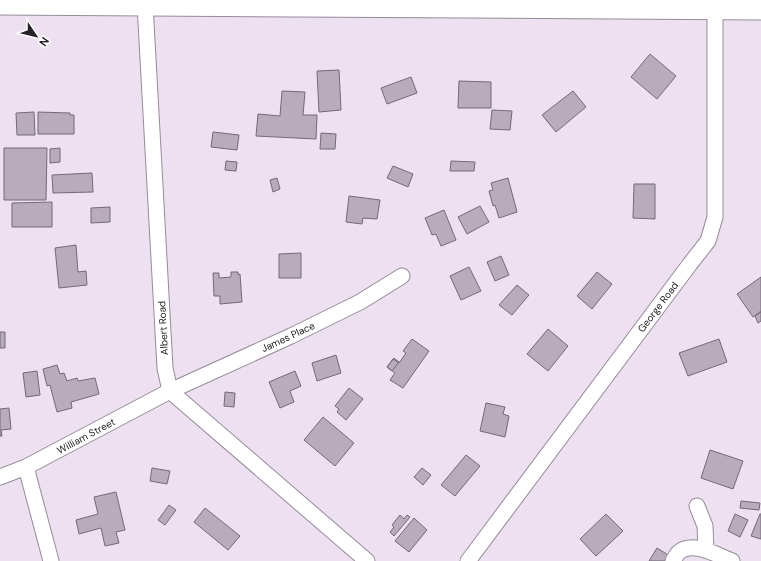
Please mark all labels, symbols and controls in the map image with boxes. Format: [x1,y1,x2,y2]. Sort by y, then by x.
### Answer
north arrow [16,16,56,56]
text: N [36,34,52,49]
street label: George Road [635,279,681,335]
street label: Albert Road [155,301,171,355]
street label: James Place [259,319,317,355]
street label: William Street [55,415,118,457]

